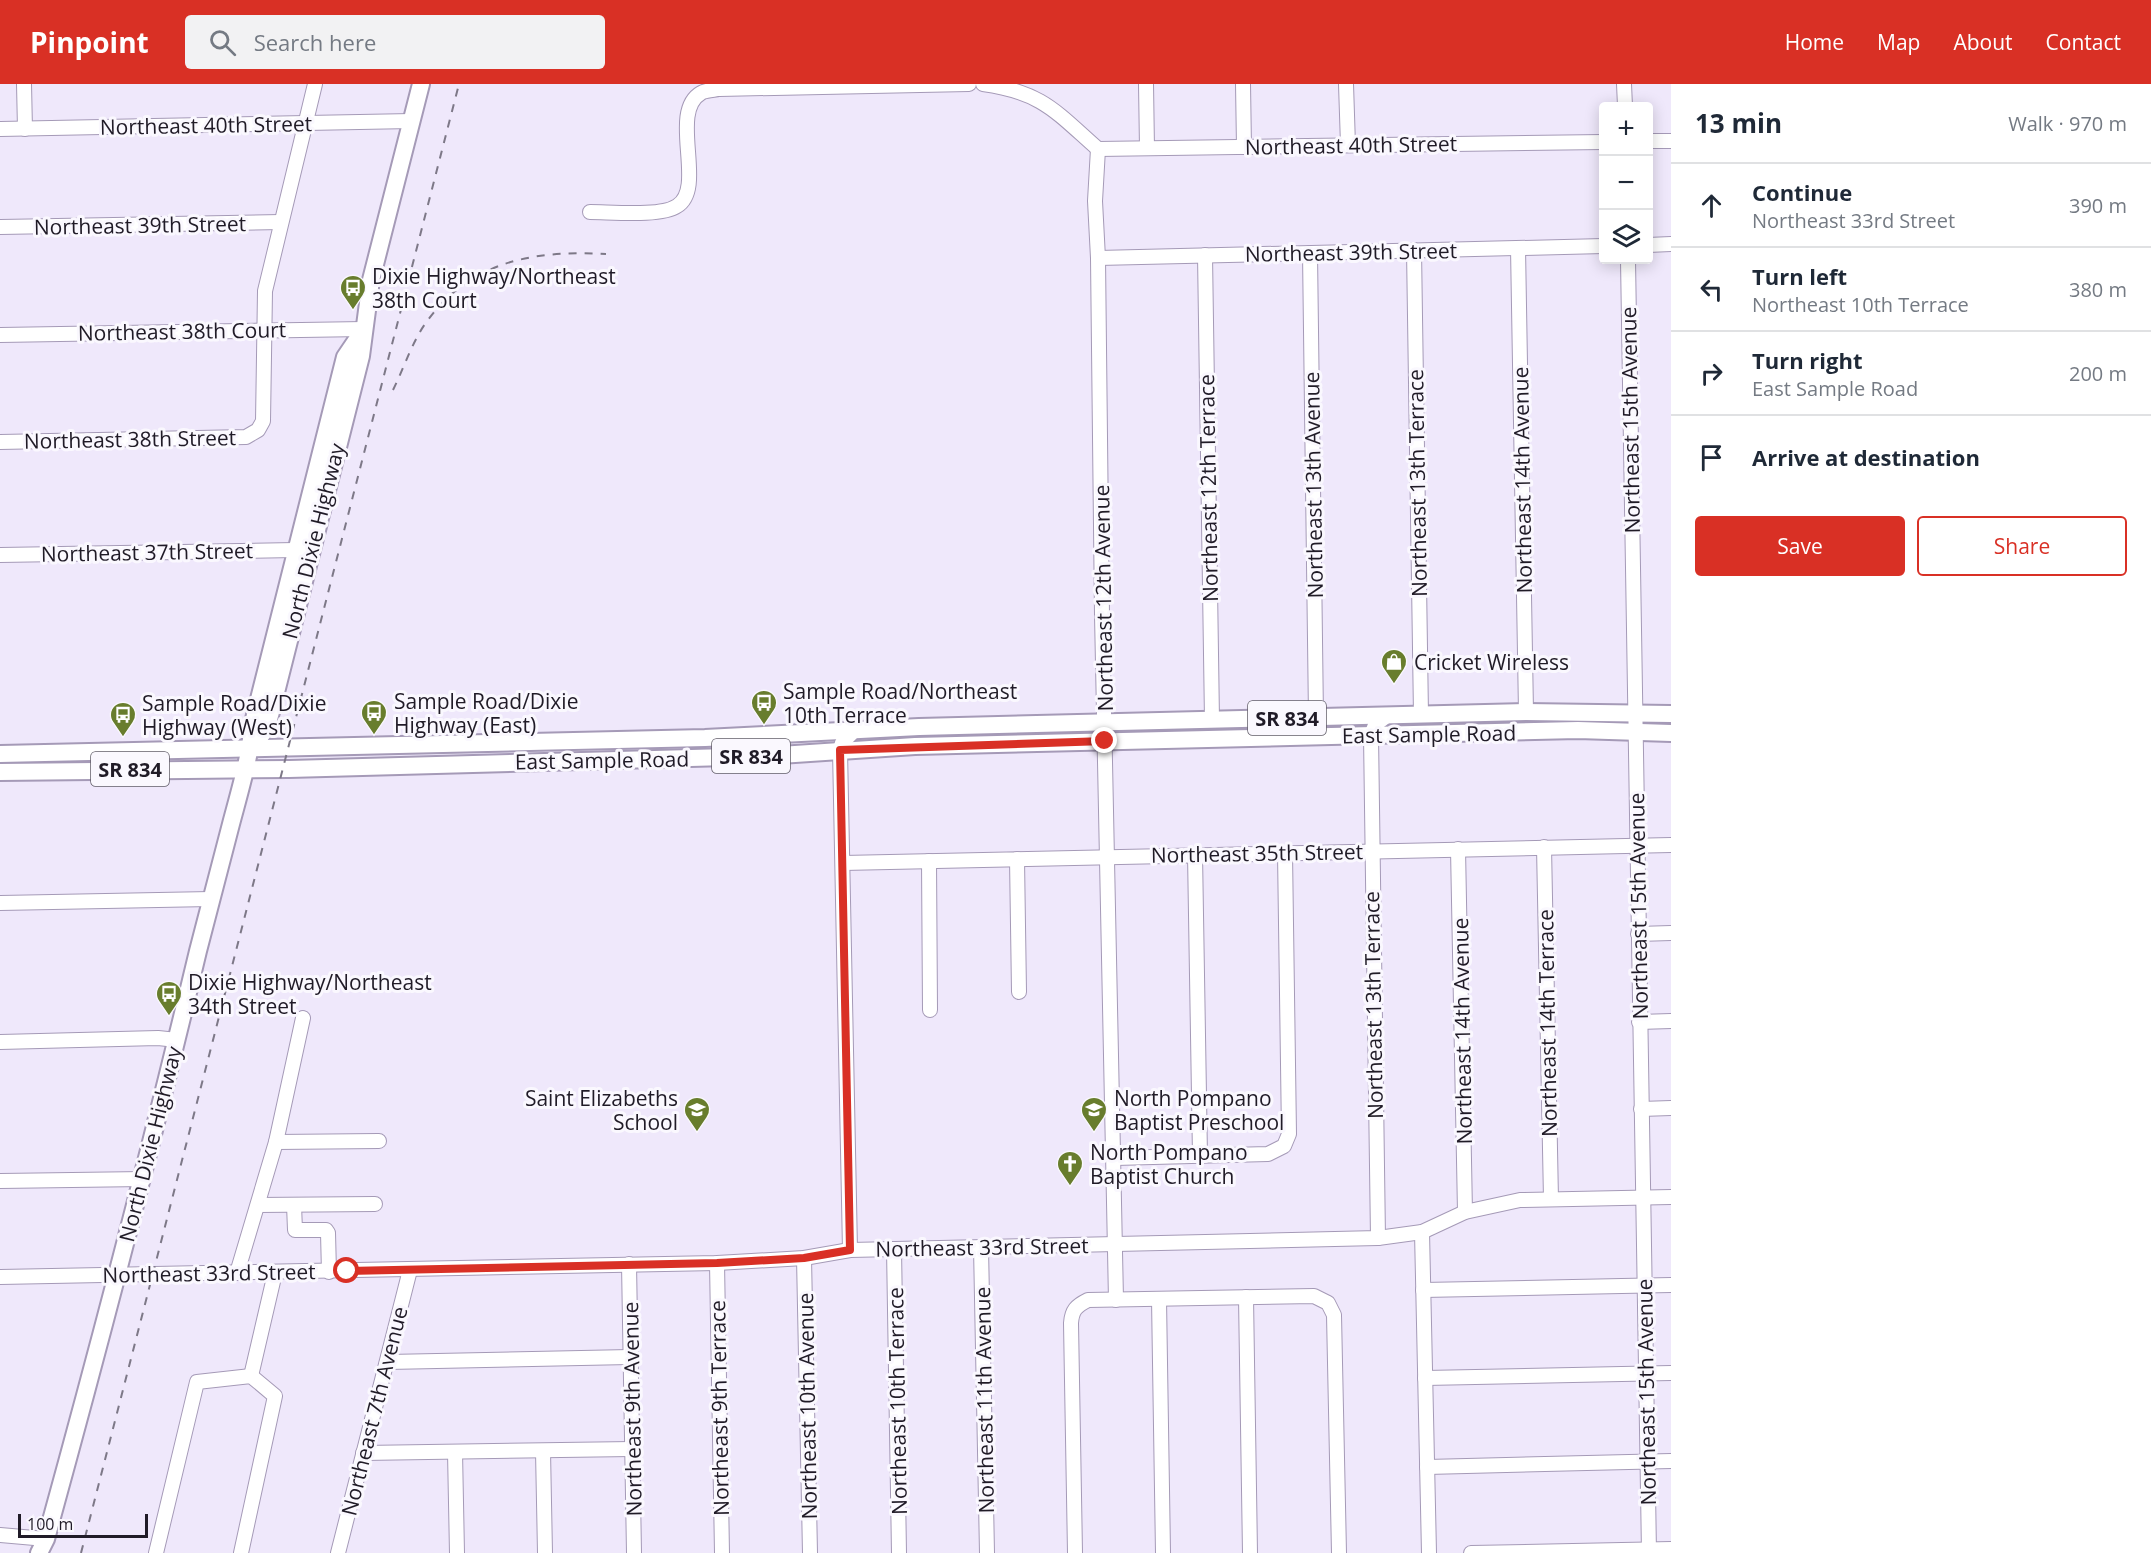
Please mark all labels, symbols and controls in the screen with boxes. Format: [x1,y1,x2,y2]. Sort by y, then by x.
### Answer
search box [185,15,605,69]
text: Pinpoint [30,23,149,61]
icon: search [206,26,239,59]
text: Search here [254,27,376,57]
text: Home [1785,28,1844,56]
text: Map [1877,28,1920,56]
text: About [1953,28,2013,56]
text: Contact [2046,28,2121,56]
map controls [1599,102,1653,264]
button: + [1599,102,1653,156]
text: 13 min [1695,105,1782,141]
street label: Northeast 40th Street [100,109,312,141]
text: Walk · 970 m [2008,110,2127,137]
street label: Northeast 40th Street [1245,129,1457,161]
button: − [1599,156,1653,210]
text: Continue [1752,177,1852,207]
icon: ahead [1695,189,1728,222]
text: 390 m [2069,192,2127,219]
text: Northeast 33rd Street [1752,207,1955,234]
street label: Northeast 39th Street [34,209,246,241]
button: layers [1599,210,1653,264]
street label: Northeast 39th Street [1245,236,1457,268]
text: Turn left [1752,261,1847,291]
place label: Dixie Highway/Northeast 38th Court [372,262,616,314]
bus stop icon: Dixie Highway/Northeast 38th Court [338,273,368,311]
icon: left [1695,273,1728,306]
text: 380 m [2069,276,2127,303]
text: Northeast 10th Terrace [1752,291,1969,318]
street label: Northeast 15th Avenue [1614,306,1646,534]
street label: Northeast 38th Court [78,315,286,347]
text: Turn right [1752,345,1863,375]
icon: right [1695,357,1728,390]
text: 200 m [2069,360,2127,387]
street label: Northeast 14th Avenue [1506,366,1538,594]
street label: Northeast 13th Terrace [1401,369,1433,597]
street label: Northeast 13th Avenue [1297,371,1329,599]
street label: Northeast 12th Terrace [1192,374,1224,602]
text: East Sample Road [1752,375,1918,402]
street label: Northeast 38th Street [24,423,236,455]
street label: North Dixie Highway [275,440,351,642]
icon: arrive [1695,441,1728,474]
text: Arrive at destination [1752,442,1980,472]
street label: Northeast 12th Avenue [1087,484,1119,712]
button: Save [1695,516,1905,576]
button: Share [1917,516,2127,576]
street label: Northeast 37th Street [41,536,253,568]
shop icon: Cricket Wireless [1379,647,1409,685]
place label: Cricket Wireless [1414,648,1569,676]
place label: Sample Road/Northeast 10th Terrace [783,677,1017,729]
place label: Sample Road/Dixie Highway (East) [394,687,578,739]
bus stop icon: Sample Road/Northeast 10th Terrace [749,688,779,726]
place label: Sample Road/Dixie Highway (West) [142,689,326,741]
bus stop icon: Sample Road/Dixie Highway (East) [359,698,389,736]
bus stop icon: Sample Road/Dixie Highway (West) [108,700,138,738]
road number: SR 834 [1248,701,1326,735]
street label: East Sample Road [1342,718,1516,750]
route end [1091,727,1117,753]
road number: SR 834 [712,739,790,773]
street label: East Sample Road [515,744,689,776]
road number: SR 834 [91,752,169,786]
street label: Northeast 15th Avenue [1622,792,1654,1020]
street label: Northeast 35th Street [1151,837,1363,869]
street label: Northeast 13th Terrace [1357,891,1389,1119]
street label: Northeast 14th Terrace [1531,909,1563,1137]
street label: Northeast 14th Avenue [1446,917,1478,1145]
place label: Dixie Highway/Northeast 34th Street [188,968,432,1020]
bus stop icon: Dixie Highway/Northeast 34th Street [154,979,184,1017]
street label: North Dixie Highway [112,1043,188,1245]
place label: Saint Elizabeths School [525,1084,678,1136]
place label: North Pompano Baptist Preschool [1114,1084,1284,1136]
school or university icon: Saint Elizabeths School [682,1095,712,1133]
school or university icon: North Pompano Baptist Preschool [1079,1095,1109,1133]
place label: North Pompano Baptist Church [1090,1138,1248,1190]
church icon: North Pompano Baptist Church [1055,1149,1085,1187]
street label: Northeast 33rd Street [875,1231,1089,1263]
street label: Northeast 33rd Street [102,1257,316,1289]
route start [333,1257,359,1283]
street label: Northeast 15th Avenue [1630,1278,1662,1506]
street label: Northeast 11th Avenue [968,1286,1000,1514]
street label: Northeast 10th Terrace [881,1287,913,1515]
street label: Northeast 10th Avenue [791,1292,823,1520]
street label: Northeast 9th Terrace [703,1300,735,1516]
street label: Northeast 9th Avenue [616,1301,648,1517]
street label: Northeast 7th Avenue [334,1303,414,1519]
scale bar [18,1511,148,1538]
text: 100 m [27,1513,73,1535]

